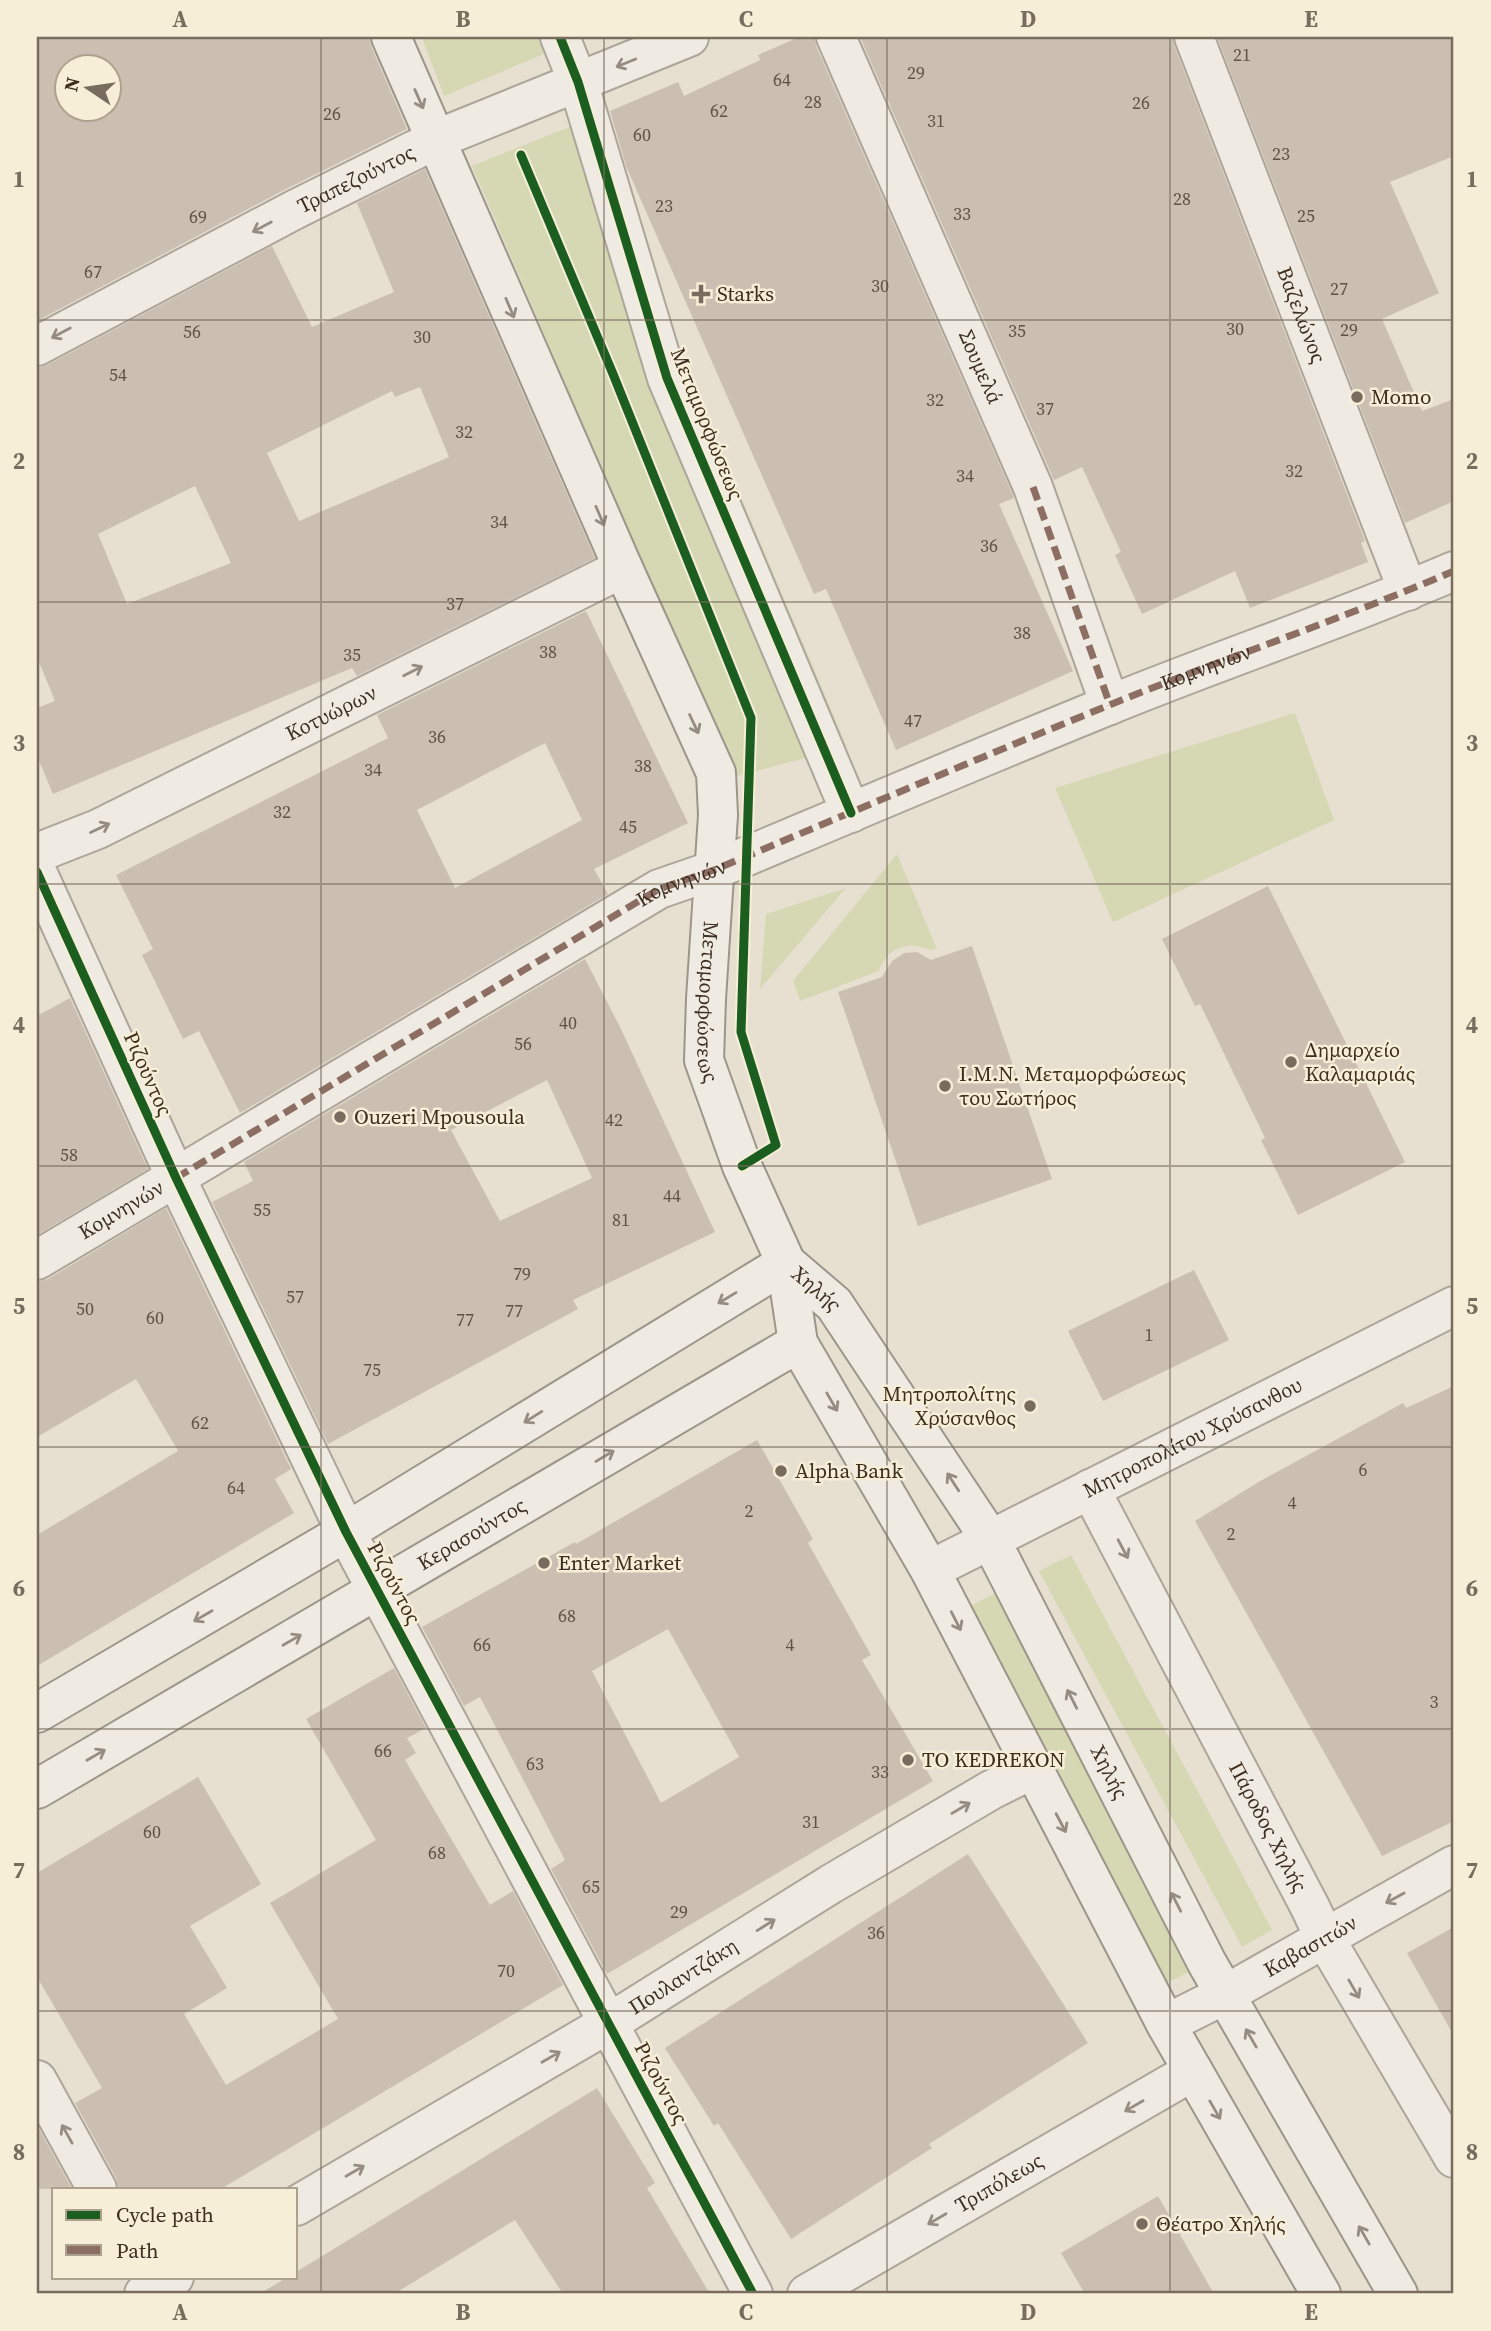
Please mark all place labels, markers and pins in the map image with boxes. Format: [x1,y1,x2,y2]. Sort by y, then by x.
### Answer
place label: Starks [717,279,774,308]
marker: Starks [691,284,711,304]
place label: Momo [1371,382,1432,411]
marker: Momo [1349,389,1365,405]
place label: Δημαρχείο Καλαμαριάς [1305,1035,1415,1088]
marker: Δημαρχείο Καλαμαριάς [1283,1054,1299,1070]
place label: Ι.Μ.Ν. Μεταμορφώσεως του Σωτήρος [959,1059,1186,1112]
marker: Ι.Μ.Ν. Μεταμορφώσεως του Σωτήρος [937,1078,953,1094]
place label: Ouzeri Mpousoula [354,1102,525,1131]
marker: Ouzeri Mpousoula [332,1109,348,1125]
place label: Μητροπολίτης Χρύσανθος [882,1379,1016,1432]
marker: Μητροπολίτης Χρύσανθος [1022,1398,1038,1414]
place label: Alpha Bank [795,1456,904,1485]
marker: Alpha Bank [773,1463,789,1479]
place label: Enter Market [558,1548,681,1577]
marker: Enter Market [536,1555,552,1571]
place label: TO KEDREKON [922,1745,1065,1774]
marker: TO KEDREKON [900,1752,916,1768]
place label: Θέατρο Χηλής [1156,2209,1286,2238]
marker: Θέατρο Χηλής [1134,2216,1150,2232]

